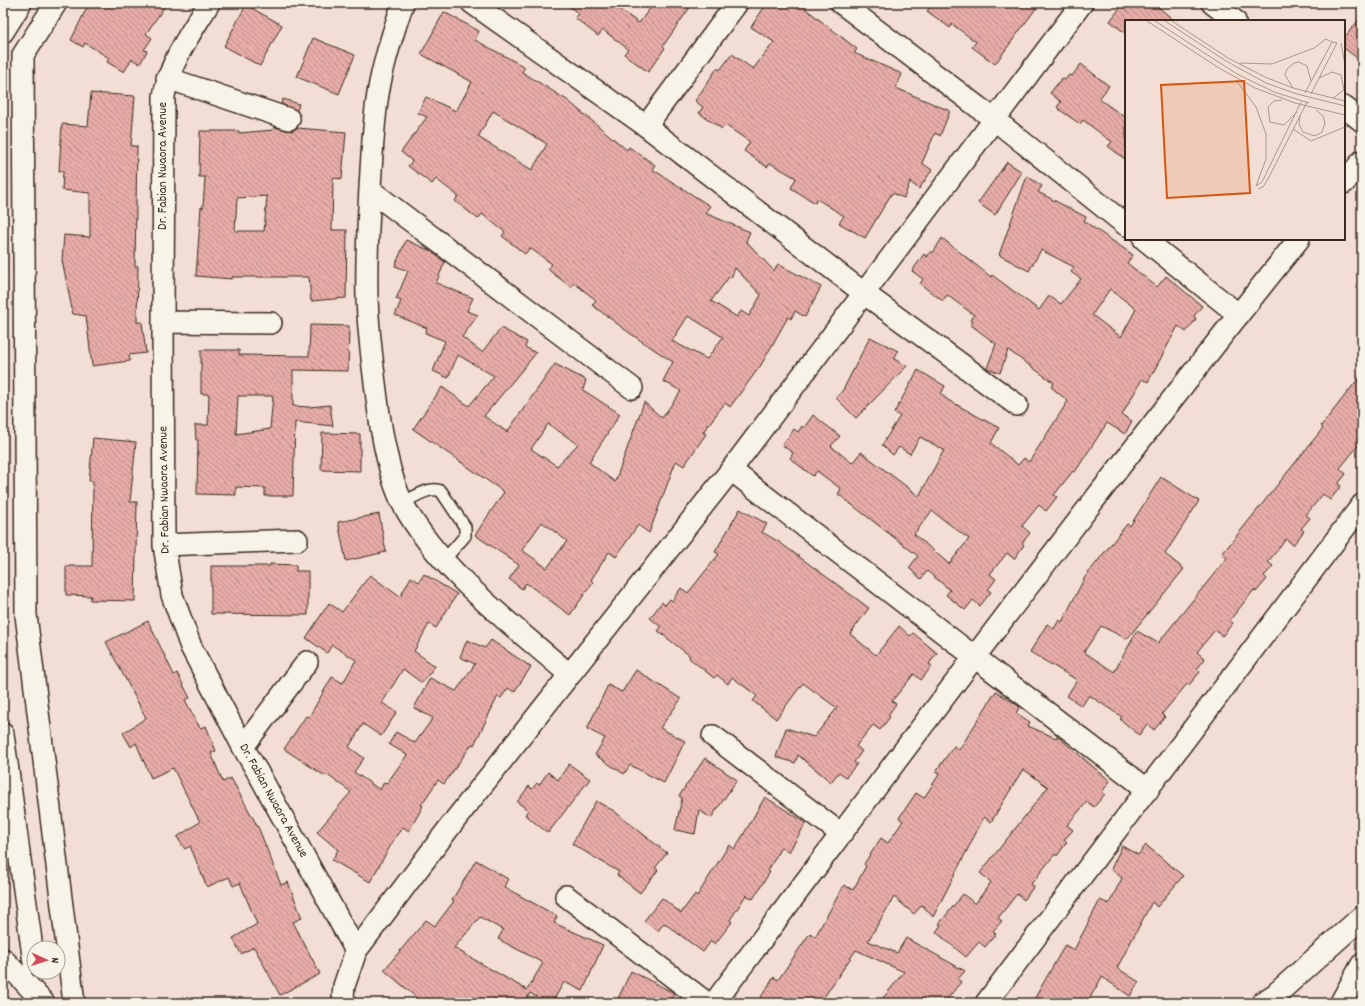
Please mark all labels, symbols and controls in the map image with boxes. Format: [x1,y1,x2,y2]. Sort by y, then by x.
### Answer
inset map [1125,20,1345,240]
street label: Dr. Fabian Nwaora Avenue [154,102,173,230]
street label: Dr. Fabian Nwaora Avenue [154,426,176,554]
street label: Dr. Fabian Nwaora Avenue [234,741,312,862]
north arrow [26,940,66,980]
text: N [46,957,62,964]

